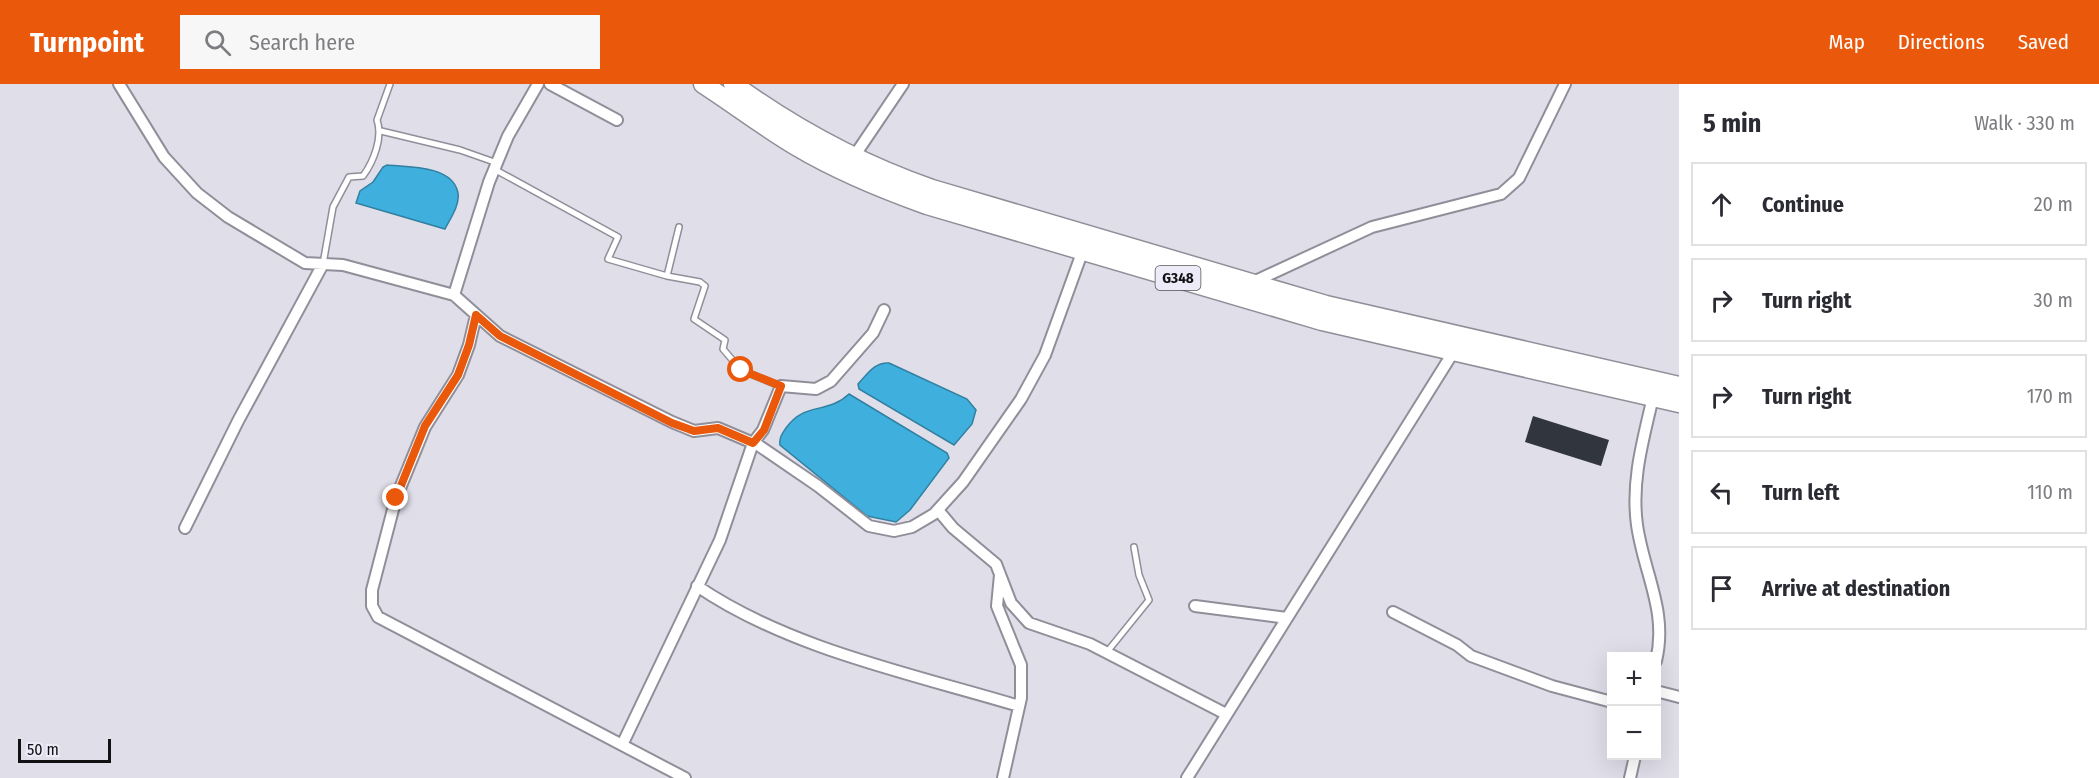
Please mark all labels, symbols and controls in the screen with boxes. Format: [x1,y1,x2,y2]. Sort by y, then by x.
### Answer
search box [180,15,600,69]
text: Turnpoint [30,26,144,59]
icon: search [201,26,234,59]
text: Search here [249,29,355,56]
text: Map [1828,29,1865,55]
text: Directions [1898,29,1985,55]
text: Saved [2018,29,2069,55]
text: 5 min [1703,108,1761,139]
text: Walk · 330 m [1974,111,2075,135]
icon: ahead [1705,188,1738,221]
text: Continue [1762,191,1844,218]
text: 20 m [2034,192,2073,216]
road number: G348 [1156,266,1200,290]
icon: right [1705,284,1738,317]
text: Turn right [1762,287,1851,314]
text: 30 m [2033,288,2073,312]
route start [727,356,753,382]
icon: right [1705,380,1738,413]
text: Turn right [1762,383,1851,410]
text: 170 m [2027,384,2073,408]
icon: left [1705,476,1738,509]
text: Turn left [1762,479,1840,506]
text: 110 m [2027,480,2073,504]
route end [382,484,408,510]
icon: arrive [1705,572,1738,605]
text: Arrive at destination [1762,575,1950,602]
map controls [1607,652,1661,760]
button: + [1607,652,1661,706]
button: − [1607,706,1661,760]
scale bar [18,736,111,764]
text: 50 m [27,740,59,759]

